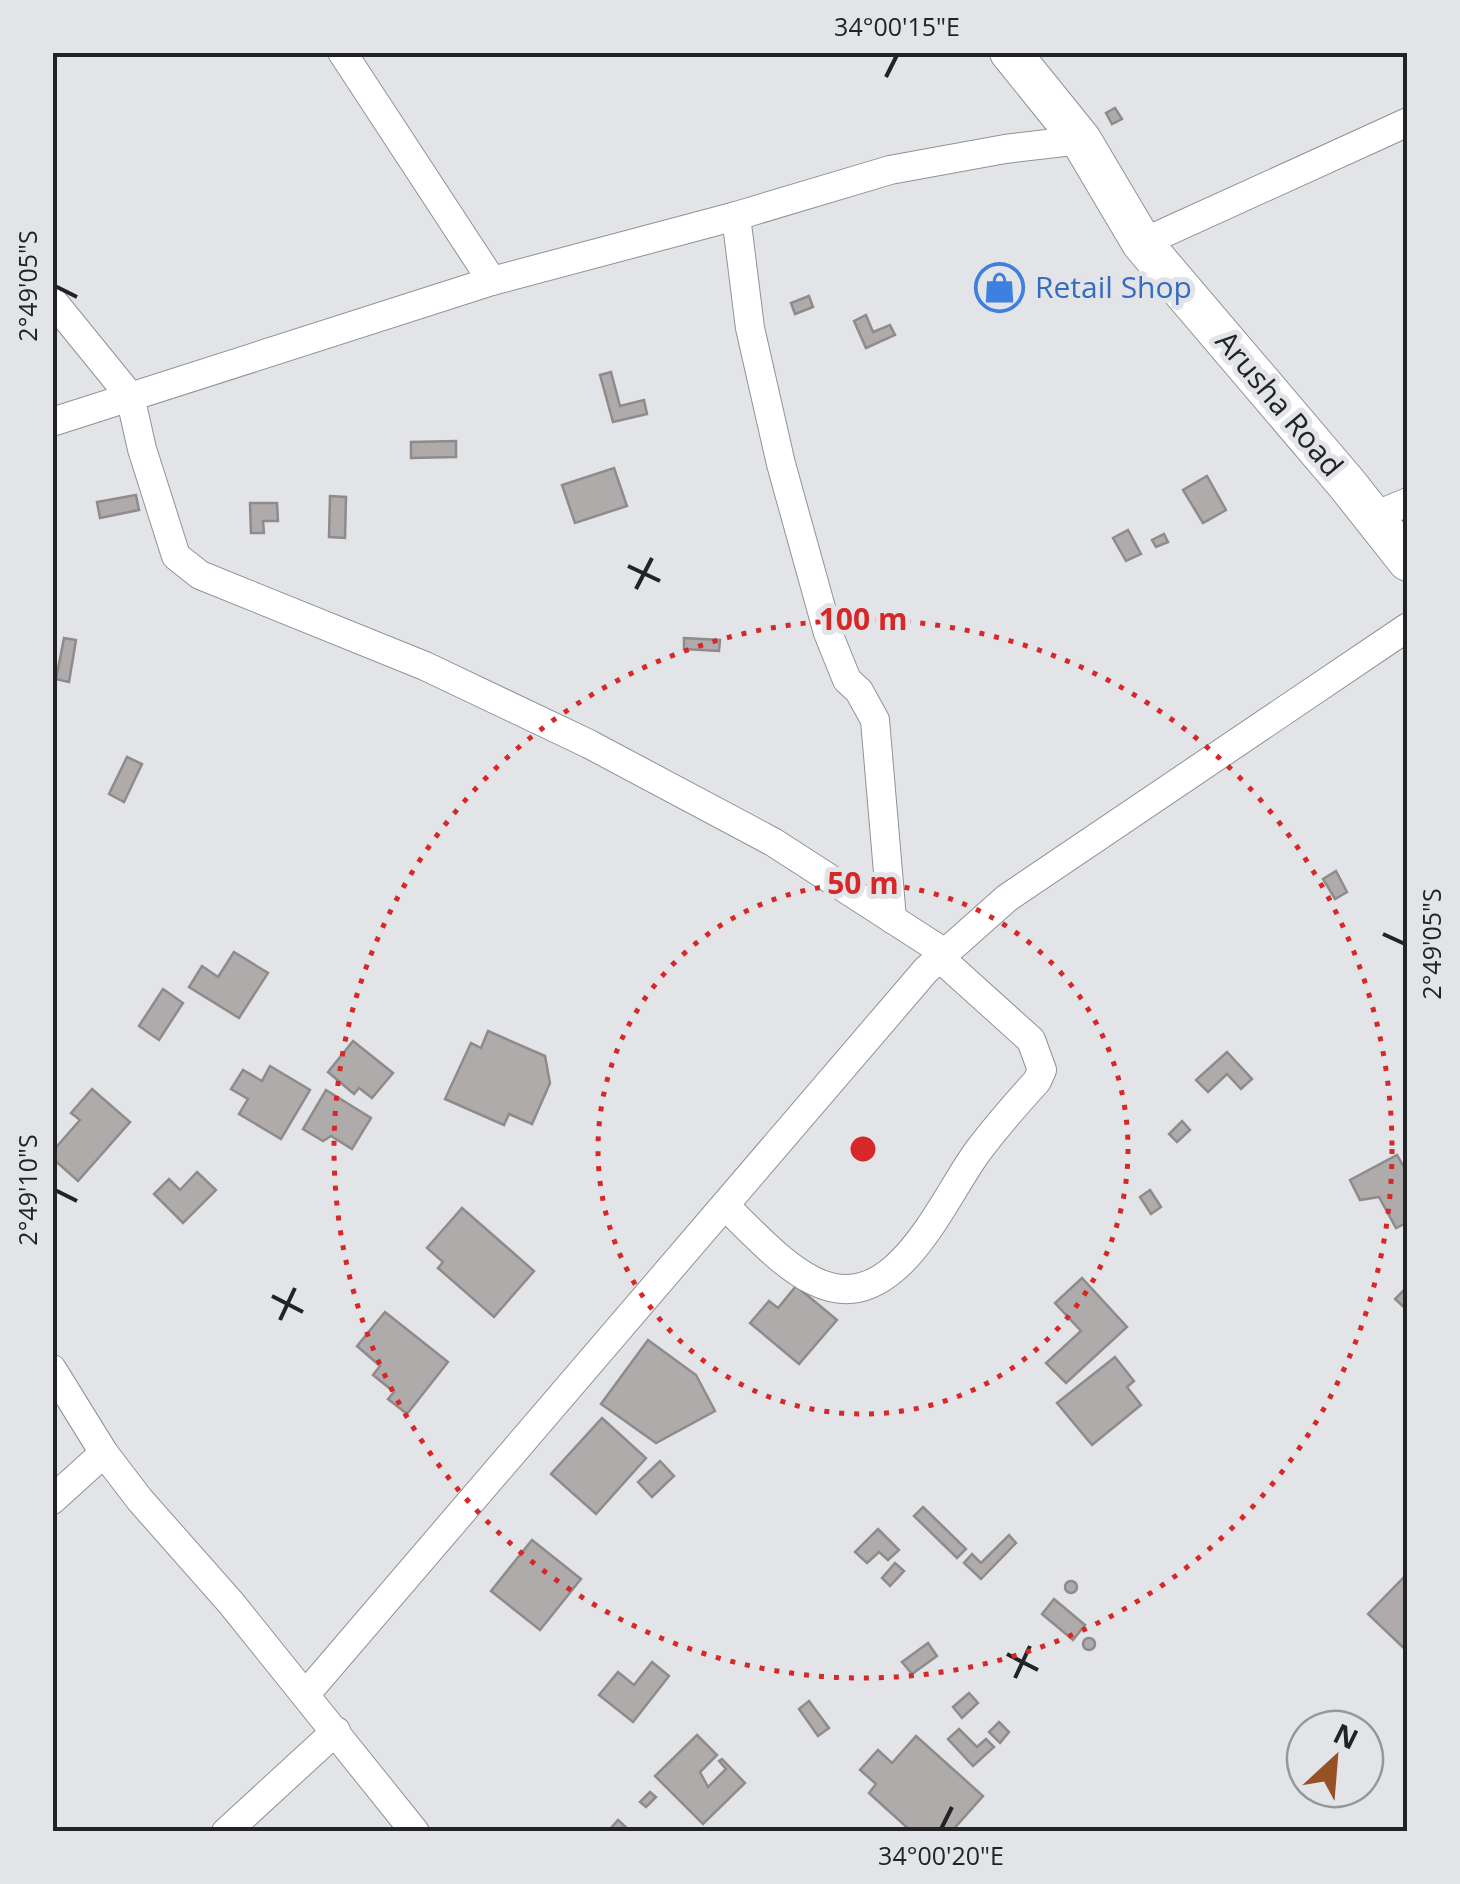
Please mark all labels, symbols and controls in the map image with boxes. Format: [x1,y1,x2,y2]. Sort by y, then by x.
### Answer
text: 34°00'15"E [834,9,960,43]
text: 2°49'05"S [10,230,44,342]
shop icon: Retail Shop [974,262,1026,314]
place label: Retail Shop [1035,266,1192,307]
street label: Arusha Road [1207,322,1353,485]
text: 100 m [819,598,907,639]
text: 50 m [827,862,899,903]
text: 2°49'05"S [1414,888,1448,1000]
centre of rings [845,1131,881,1167]
text: 2°49'10"S [10,1134,44,1246]
north arrow [1285,1709,1385,1809]
text: N [1328,1714,1365,1758]
text: 34°00'20"E [878,1838,1004,1872]

